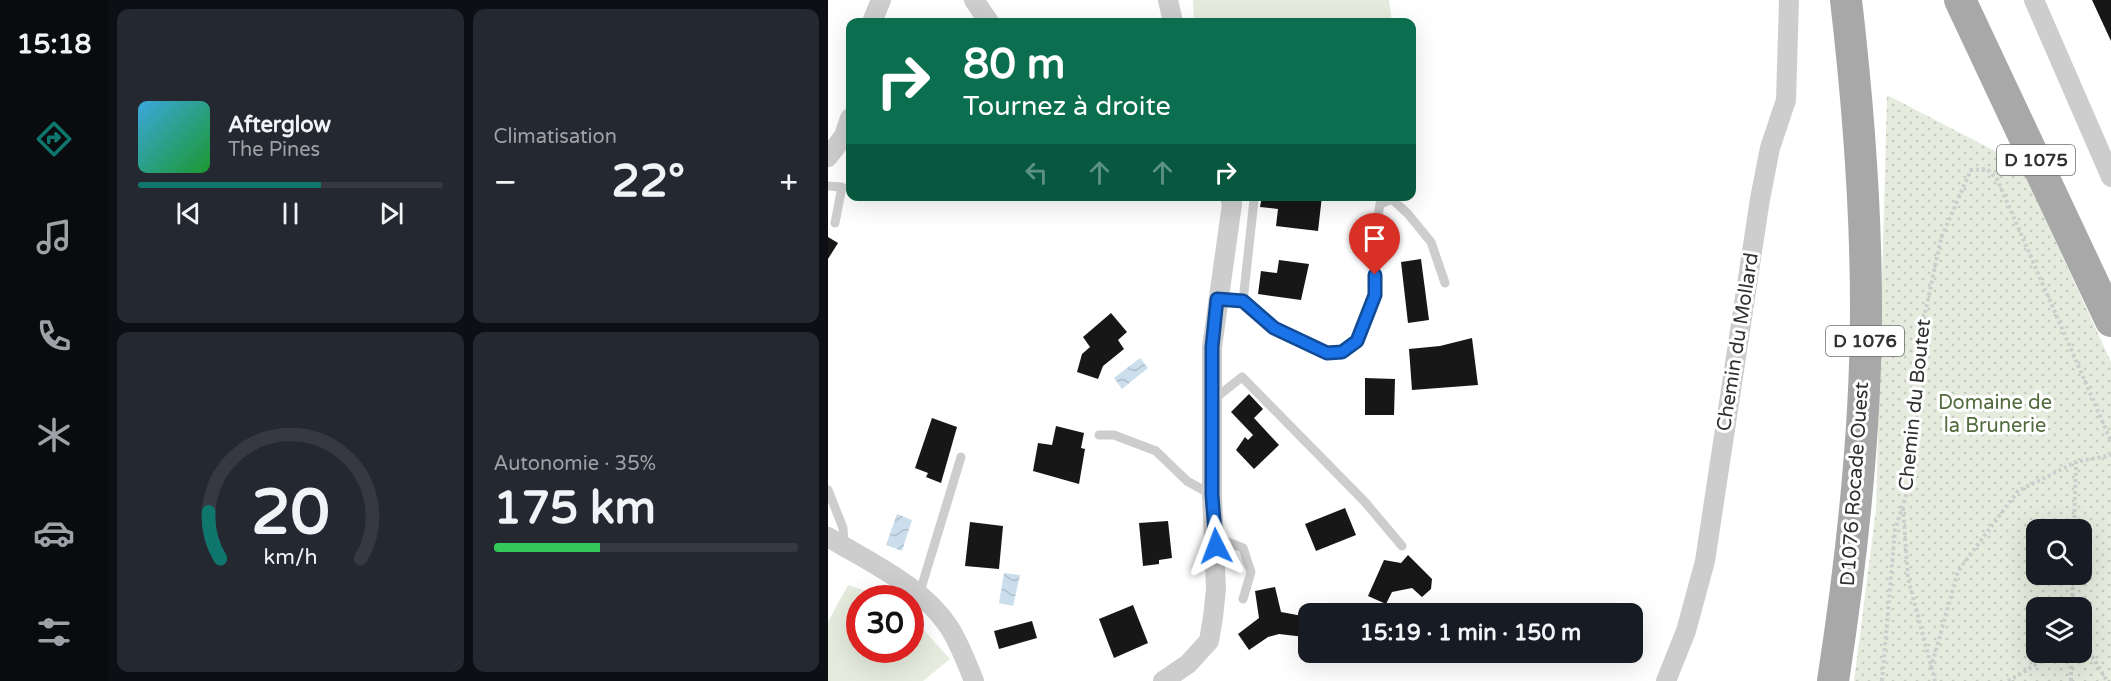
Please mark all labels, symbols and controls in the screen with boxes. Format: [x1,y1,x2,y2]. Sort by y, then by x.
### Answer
text: 15:18 [17,28,91,61]
text: 80 m [963,39,1065,90]
icon: right [864,42,942,120]
text: Tournez à droite [963,90,1171,123]
text: Afterglow [228,112,331,138]
icon: directions [33,118,75,160]
text: Climatisation [494,125,617,149]
text: The Pines [228,138,320,162]
road number: D 1075 [1997,145,2075,175]
text: 22° [611,155,685,209]
icon: left [1020,156,1053,189]
icon: ahead [1083,156,1116,189]
icon: ahead [1146,156,1179,189]
icon: right [1209,156,1242,189]
text: − [494,163,517,202]
text: + [779,163,798,202]
icon: previous [172,197,205,230]
icon: pause [274,197,307,230]
icon: next [375,197,408,230]
pin [1349,213,1400,275]
icon: music [33,216,75,258]
icon: arrive [1358,222,1391,255]
street label: Chemin du Mollard [1712,251,1764,433]
icon: phone [33,315,75,357]
street label: Chemin du Boutet [1894,318,1936,492]
road number: D 1076 [1826,326,1904,356]
street label: D1076 Rocade Ouest [1836,381,1874,587]
park label: Domaine de la Brunerie [1938,391,2052,438]
icon: climate [33,414,75,456]
text: Autonomie · 35% [494,452,656,476]
text: 20 [251,476,329,551]
text: 175 km [494,482,656,536]
icon: car [33,512,75,554]
position arrow [1184,514,1248,578]
map controls [2026,519,2092,663]
button: search [2026,519,2092,585]
text: km/h [263,544,317,570]
speed limit sign: 30 [846,585,924,663]
button: layers [2026,597,2092,663]
icon: filters [33,611,75,653]
text: 15:19 · 1 min · 150 m [1360,620,1581,646]

